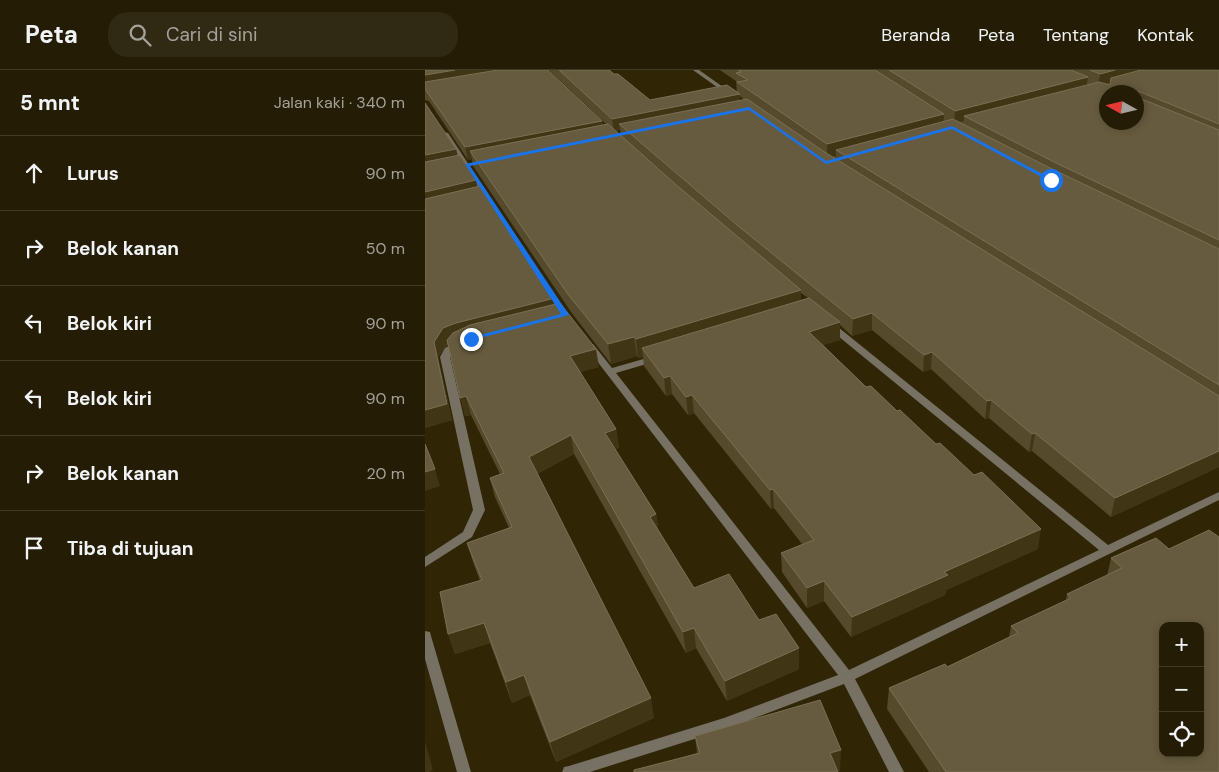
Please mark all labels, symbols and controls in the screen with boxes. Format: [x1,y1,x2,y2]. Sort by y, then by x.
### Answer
search box [108,12,458,57]
text: Peta [25,19,78,50]
icon: search [126,21,154,49]
text: Cari di sini [166,22,258,47]
text: Beranda [881,23,950,47]
text: Peta [978,23,1015,47]
text: Tentang [1043,23,1109,47]
text: Kontak [1137,23,1194,47]
north arrow [1099,85,1144,130]
text: 5 mnt [20,89,80,117]
text: Jalan kaki · 340 m [274,92,405,113]
icon: ahead [20,159,48,187]
text: Lurus [67,161,119,186]
text: 90 m [365,163,405,184]
route start [1040,169,1063,192]
icon: right [20,234,48,262]
text: Belok kanan [67,236,179,261]
text: 50 m [366,238,405,259]
icon: left [20,309,48,337]
text: Belok kiri [67,311,152,336]
text: 90 m [365,313,405,334]
route end [460,328,483,351]
icon: left [20,384,48,412]
text: Belok kiri [67,386,152,411]
text: 90 m [365,388,405,409]
icon: right [20,459,48,487]
text: Belok kanan [67,461,179,486]
text: 20 m [366,463,405,484]
icon: arrive [20,534,48,562]
text: Tiba di tujuan [67,536,193,561]
map controls [1159,622,1204,757]
button: + [1159,622,1204,667]
button: − [1159,667,1204,712]
button: locate [1159,712,1204,757]

